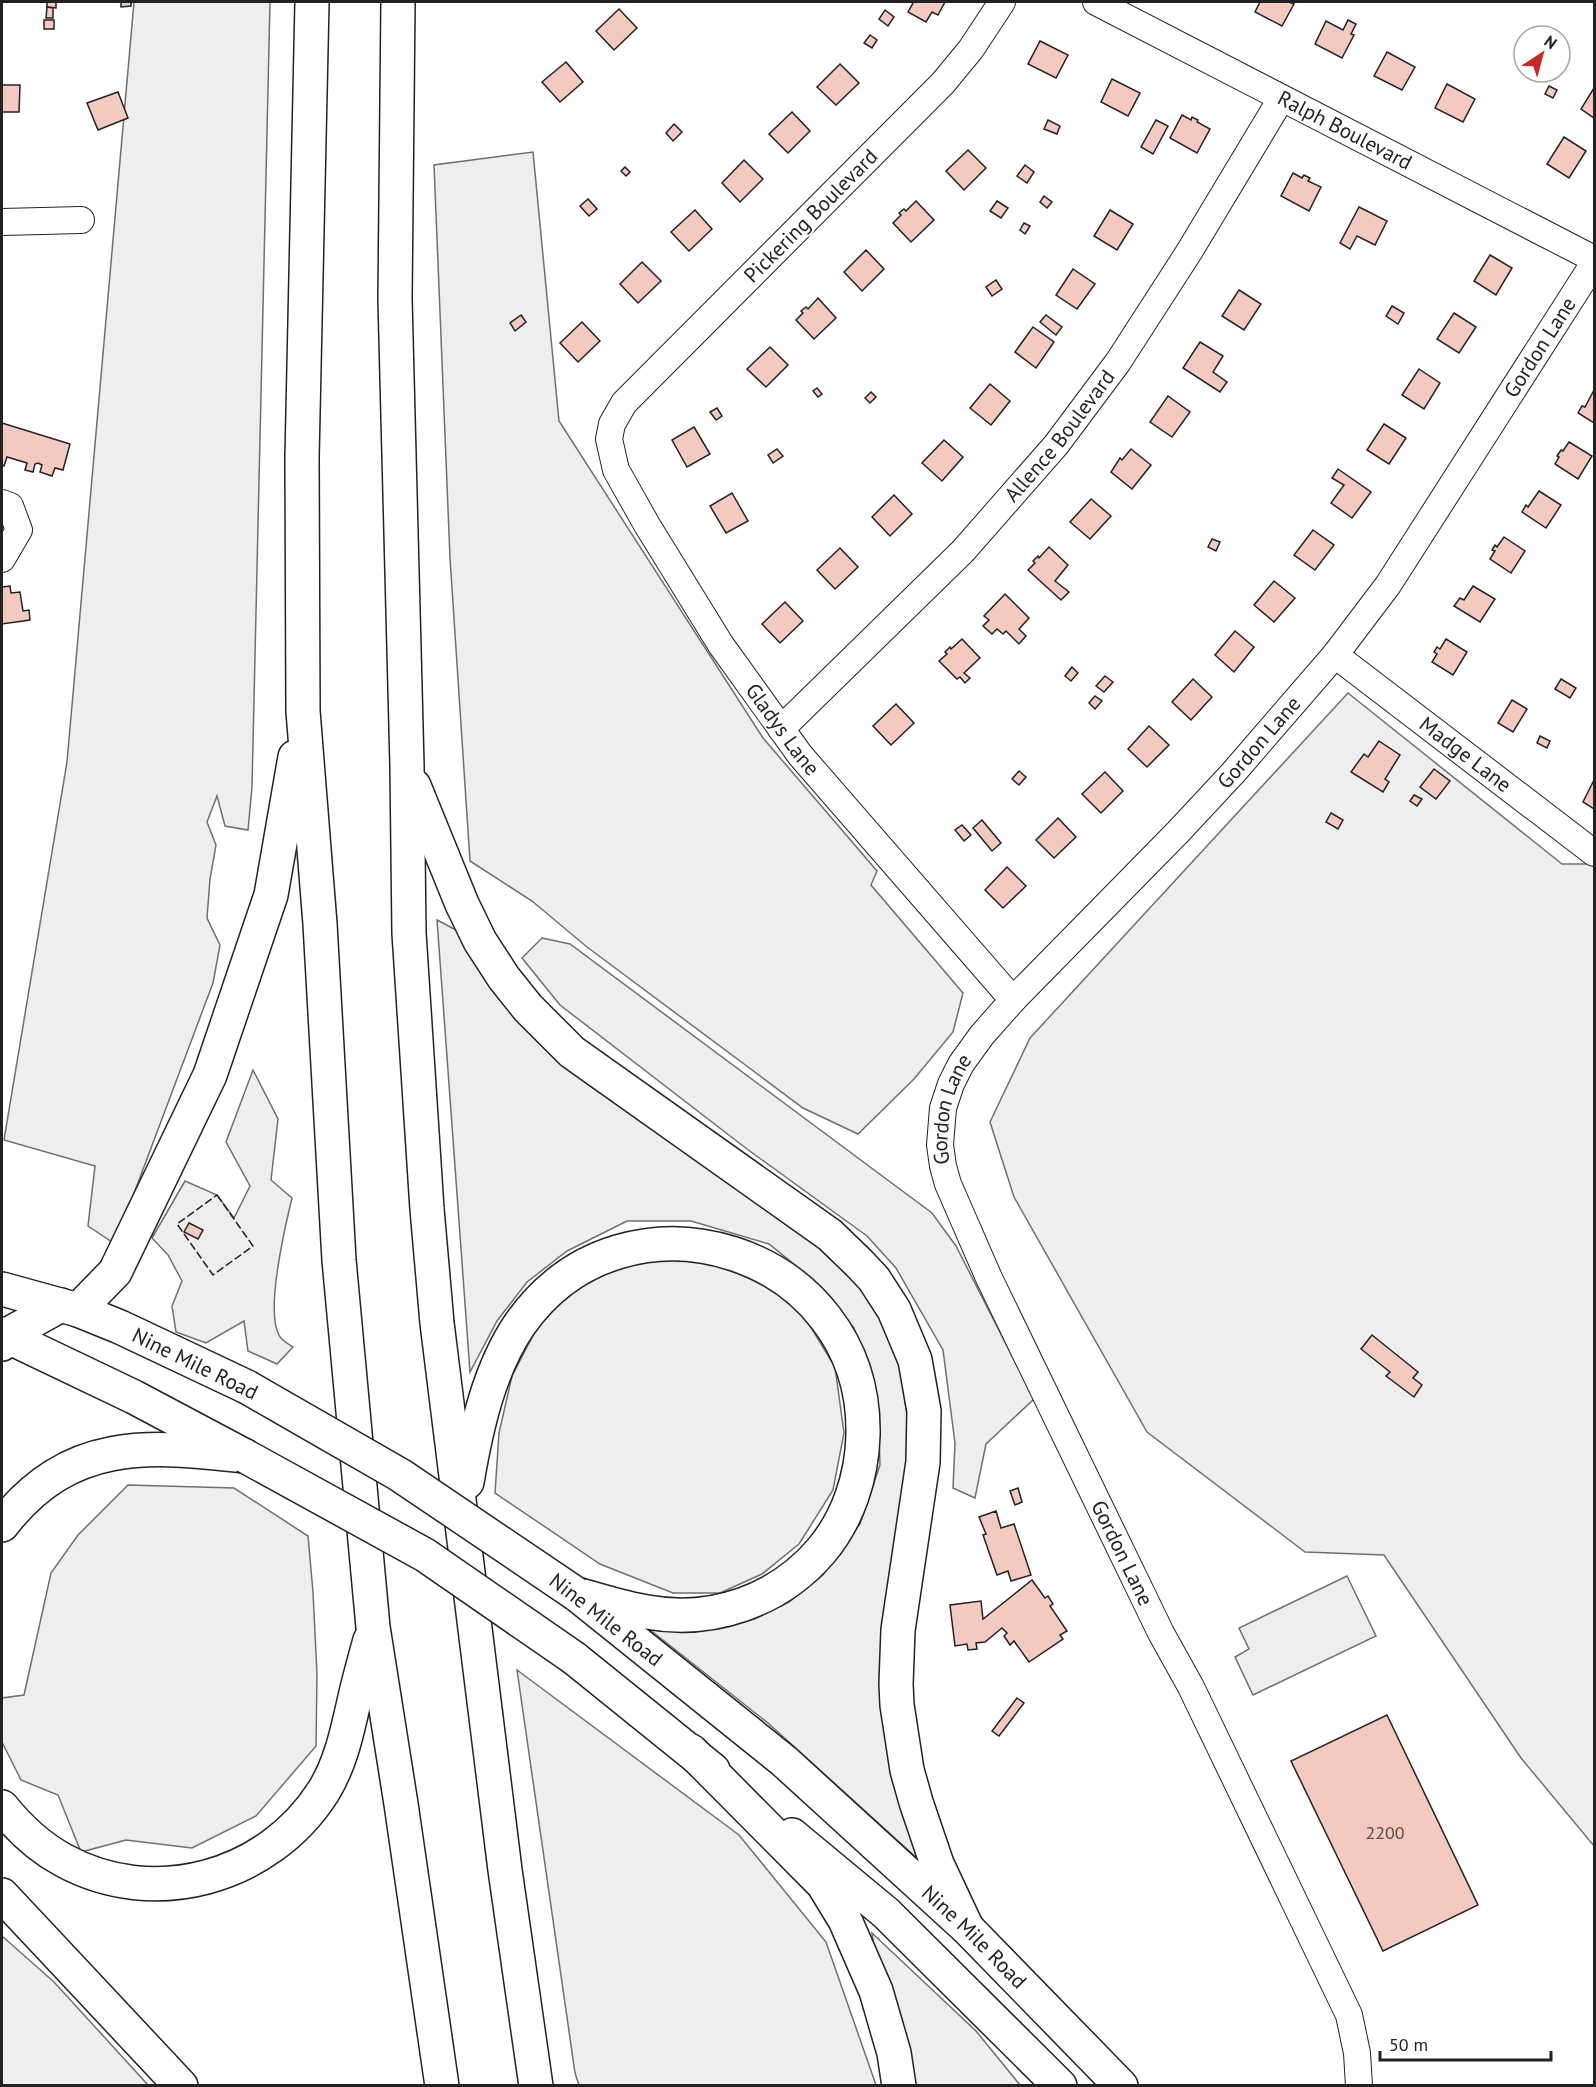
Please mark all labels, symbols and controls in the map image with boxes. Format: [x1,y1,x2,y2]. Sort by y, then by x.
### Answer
north arrow [1512,24,1572,84]
text: N [1541,31,1561,53]
street label: Ralph Boulevard [1273,84,1417,176]
street label: Pickering Boulevard [738,143,883,288]
street label: Gordon Lane [1498,292,1582,402]
street label: Allence Boulevard [998,364,1121,507]
street label: Gladys Lane [740,678,826,781]
street label: Gordon Lane [1211,691,1306,794]
street label: Madge Lane [1414,710,1517,798]
street label: Gordon Lane [926,1048,977,1166]
street label: Nine Mile Road [128,1321,263,1406]
street label: Gordon Lane [1085,1496,1160,1610]
street label: Nine Mile Road [544,1567,668,1672]
house number: 2200 [1365,1821,1405,1844]
street label: Nine Mile Road [916,1879,1033,1994]
scale bar [1380,2024,1551,2062]
text: 50 m [1389,2033,1428,2056]

